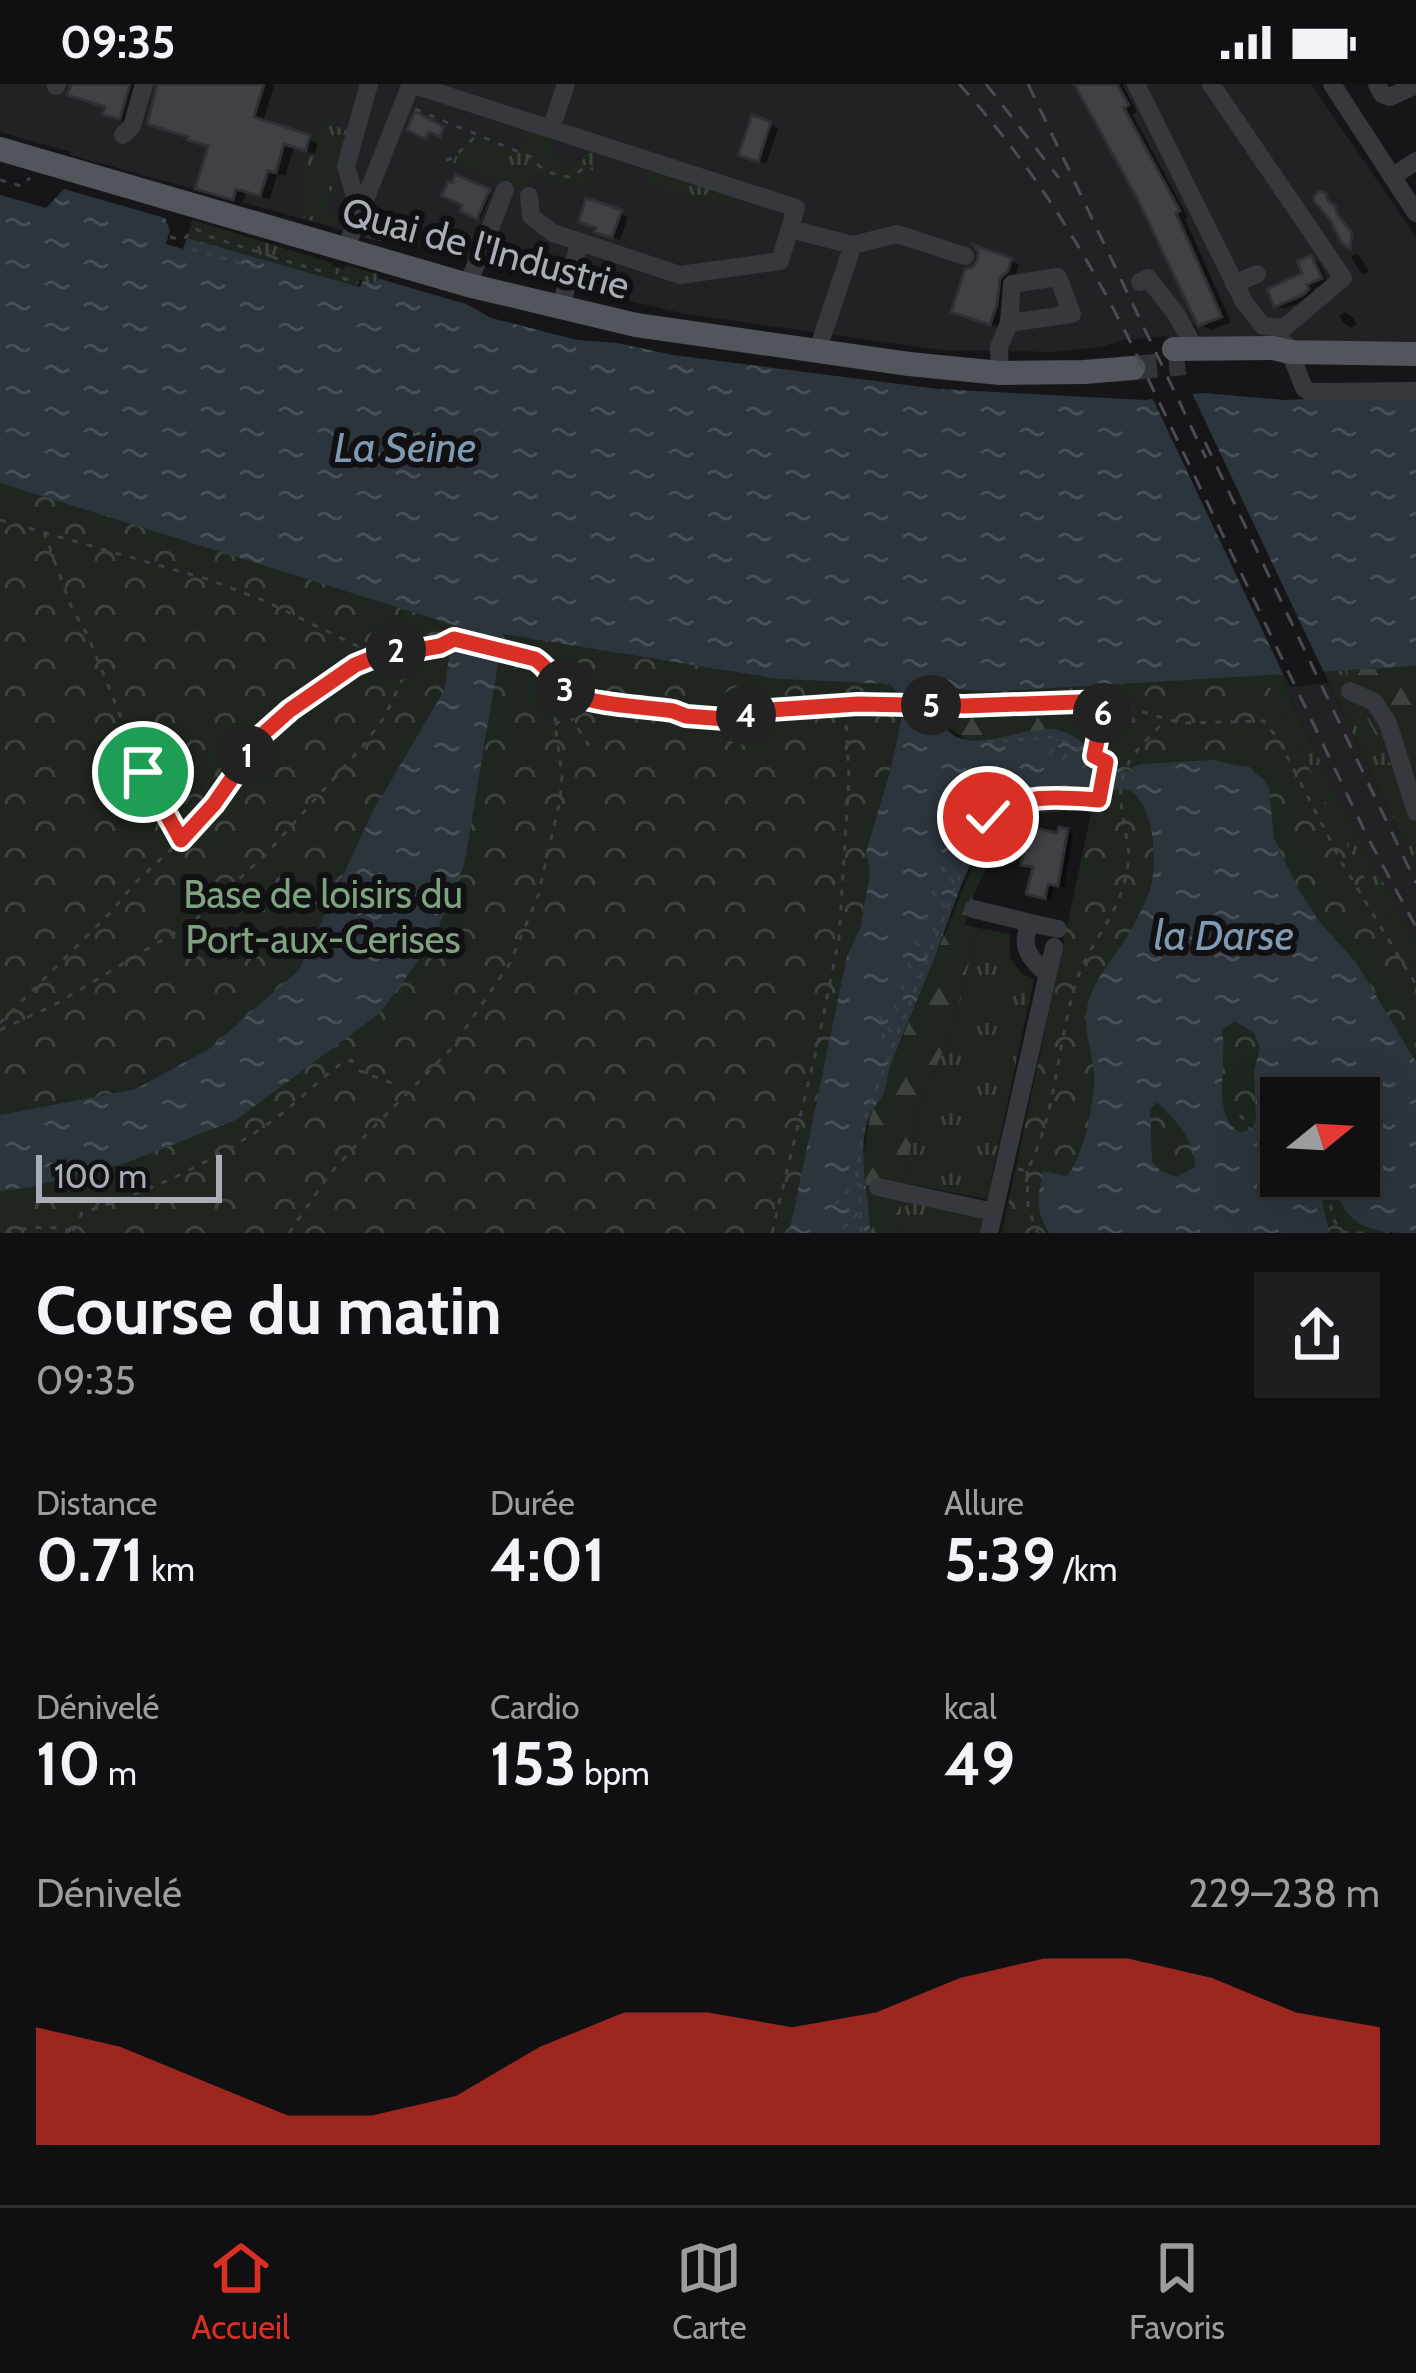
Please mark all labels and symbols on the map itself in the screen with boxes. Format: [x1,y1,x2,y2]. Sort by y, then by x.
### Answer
street label: Quai de l'Industrie [337,187,635,309]
water label: La Seine [334,421,476,473]
pin: 2 [366,620,426,680]
pin: 3 [535,659,595,719]
pin: 5 [901,675,961,735]
pin: 6 [1073,683,1133,743]
pin: 4 [716,685,776,745]
pin [92,721,194,823]
pin: 1 [217,725,277,785]
pin [937,766,1039,868]
park label: Base de loisirs du Port-aux-Cerises [183,870,463,963]
water label: la Darse [1154,909,1294,961]
north arrow [1260,1077,1380,1197]
scale bar [36,1149,222,1202]

